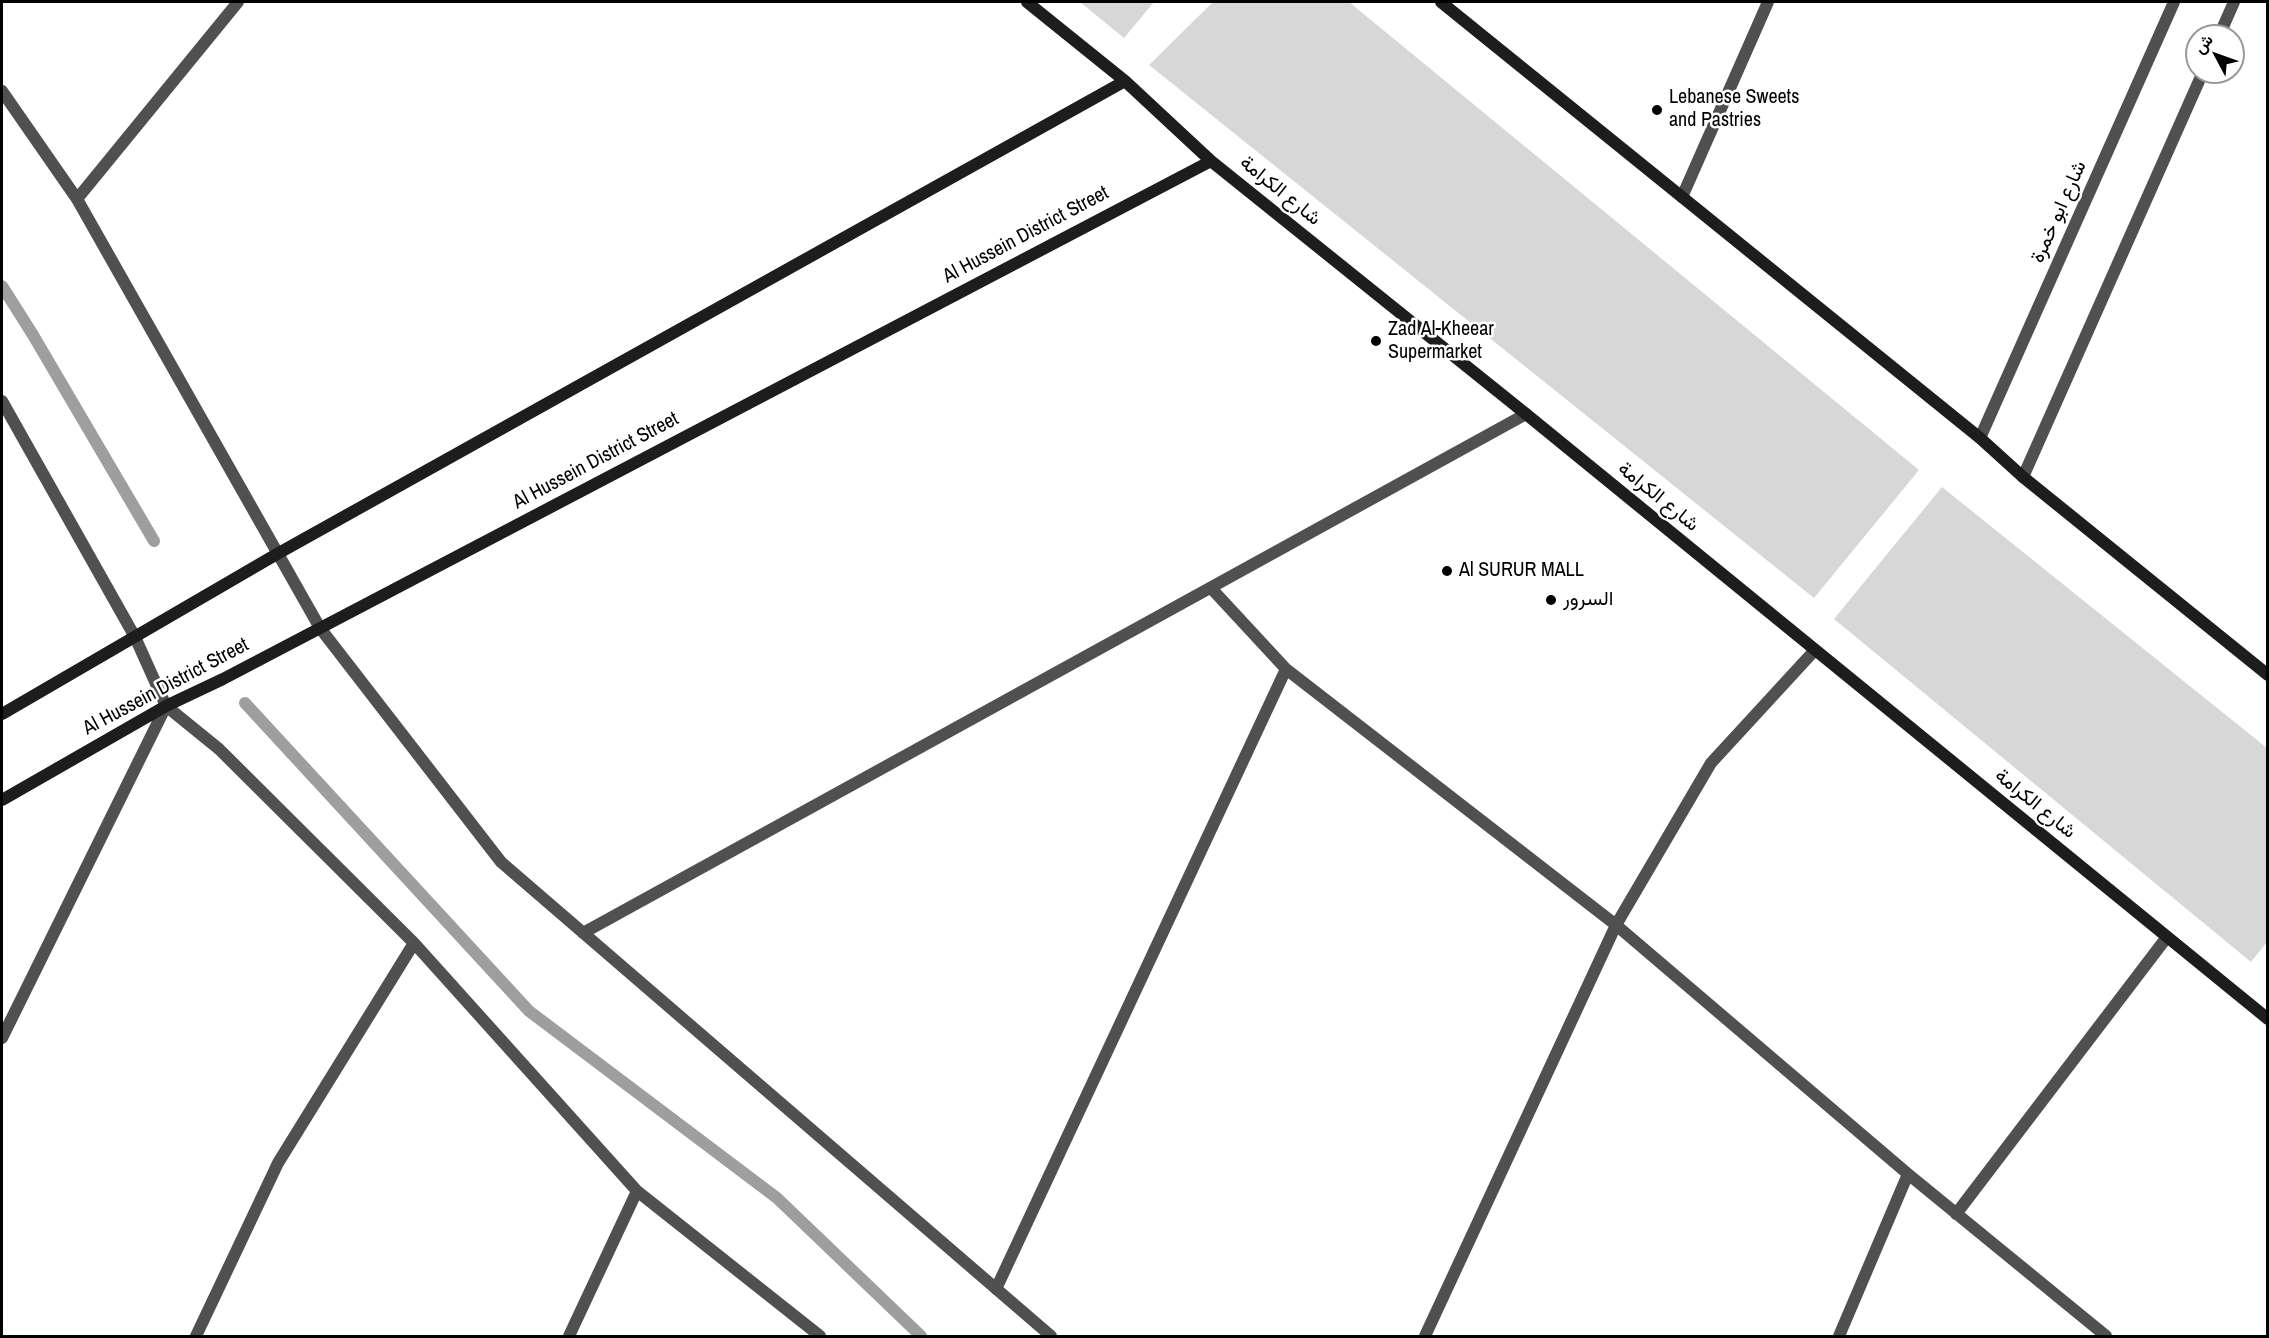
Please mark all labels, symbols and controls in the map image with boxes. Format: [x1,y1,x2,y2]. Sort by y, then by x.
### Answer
north arrow [2185,24,2245,84]
text: ش [2188,29,2218,58]
place label: Lebanese Sweets and Pastries [1669,86,1799,133]
marker: Lebanese Sweets and Pastries [1650,103,1664,117]
street label: شارع الكرامة [1235,151,1325,231]
street label: شارع ابو خمرة [2026,157,2092,267]
street label: Al Hussein District Street [939,181,1113,289]
place label: Zad Al-Kheear Supermarket [1388,318,1494,365]
marker: Zad Al-Kheear Supermarket [1369,334,1383,348]
street label: Al Hussein District Street [509,407,683,515]
street label: شارع الكرامة [1613,457,1703,537]
place label: Al SURUR MALL [1459,559,1584,583]
marker: Al SURUR MALL [1440,564,1454,578]
place label: السرور [1563,588,1613,612]
marker: السرور [1544,593,1558,607]
street label: Al Hussein District Street [79,633,253,741]
street label: شارع الكرامة [1990,764,2080,844]

